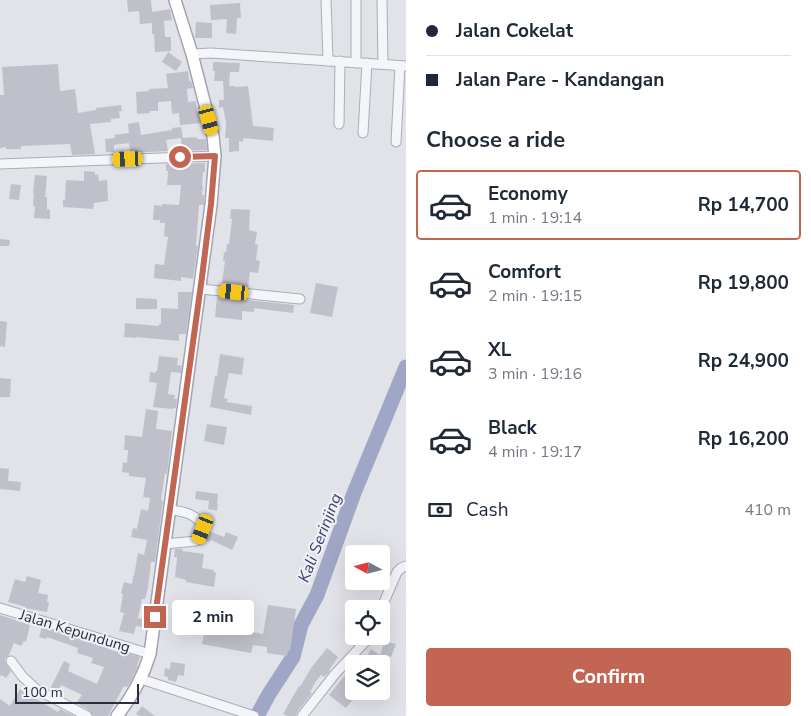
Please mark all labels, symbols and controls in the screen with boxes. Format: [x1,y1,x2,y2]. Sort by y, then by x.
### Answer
text: Jalan Cokelat [456,18,573,44]
text: Jalan Pare - Kandangan [456,67,664,93]
car [197,104,220,136]
text: Choose a ride [426,125,565,155]
route start [169,146,191,168]
car [112,151,143,167]
text: Economy [488,181,568,207]
icon: car [428,183,473,228]
text: Rp 14,700 [698,192,789,218]
text: 1 min · 19:14 [488,207,582,229]
text: Comfort [488,259,561,285]
icon: car [428,261,473,306]
text: Rp 19,800 [698,270,789,296]
car [218,283,249,301]
text: 2 min · 19:15 [488,285,582,307]
text: XL [488,337,511,363]
icon: car [428,339,473,384]
text: Rp 24,900 [698,348,789,374]
text: 3 min · 19:16 [488,363,582,385]
text: Black [488,415,537,441]
icon: car [428,417,473,462]
text: Rp 16,200 [698,426,789,452]
text: 4 min · 19:17 [488,441,582,463]
water label: Kali Serinjing [293,490,347,586]
icon: cash [426,496,454,524]
text: Cash [466,497,508,523]
text: 410 m [744,499,791,521]
car [190,512,215,546]
north arrow [345,545,390,590]
map controls [345,545,390,700]
callout: 2 min [172,600,255,634]
button: locate [345,600,390,645]
street label: Jalan Kepundung [16,604,133,657]
route end [144,606,166,628]
text: 2 min [192,606,234,628]
button: Confirm [426,648,791,706]
button: layers [345,655,390,700]
scale bar [15,681,139,704]
text: 100 m [22,683,63,702]

